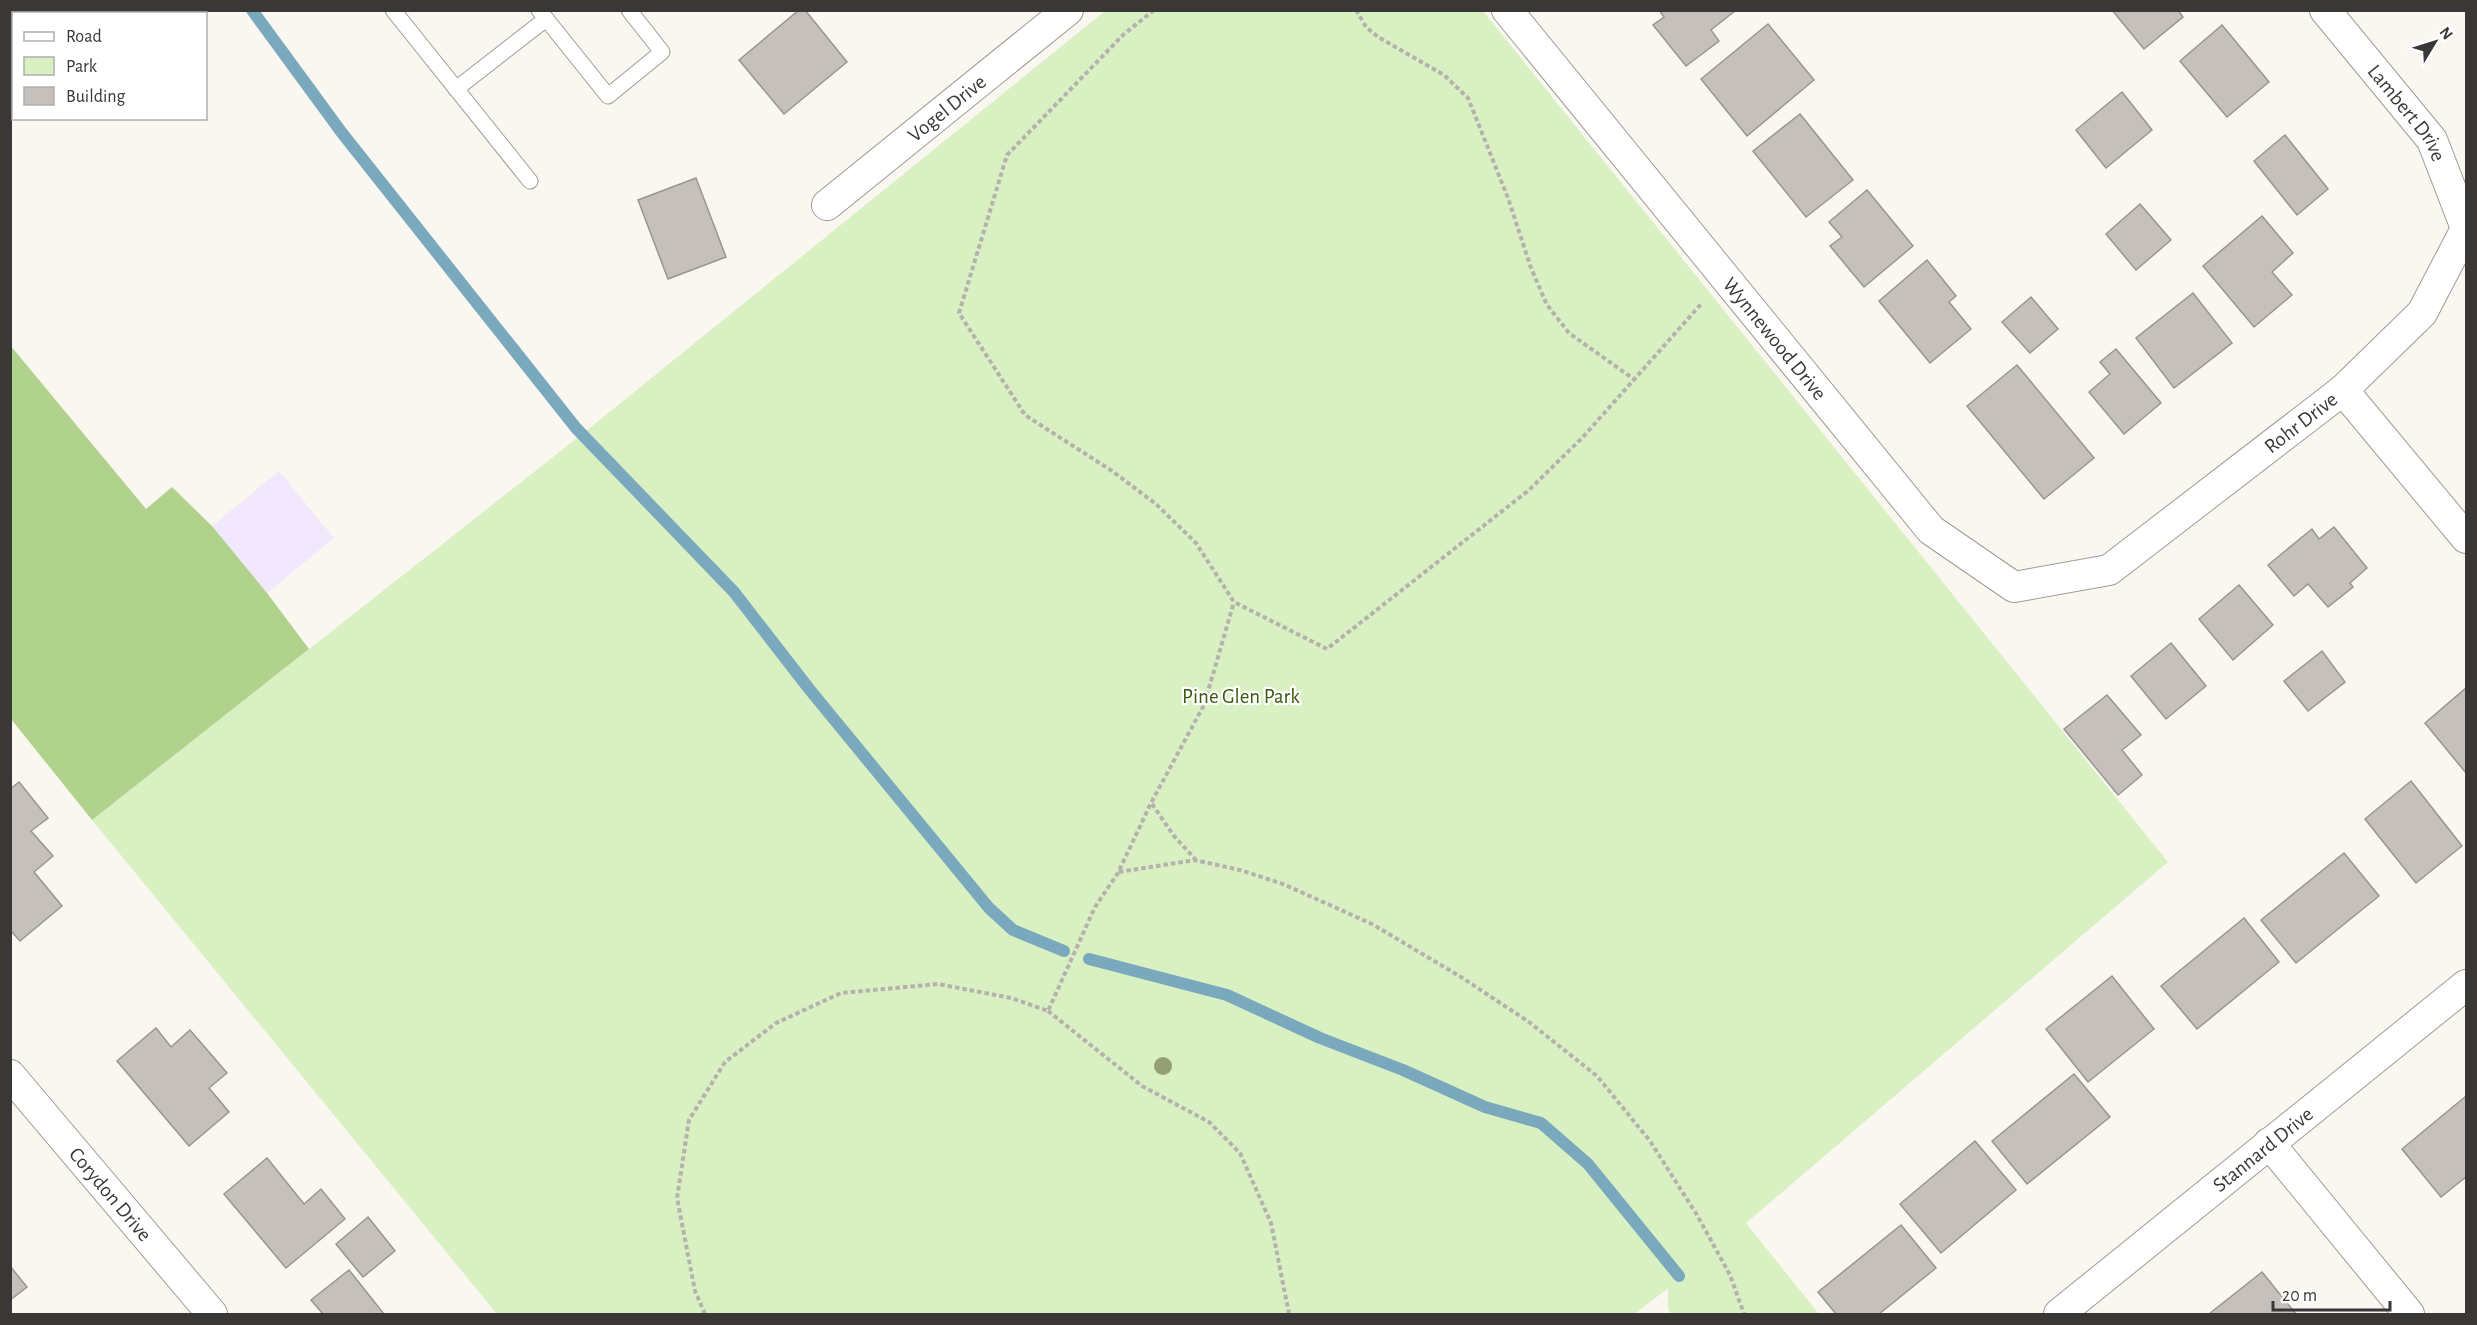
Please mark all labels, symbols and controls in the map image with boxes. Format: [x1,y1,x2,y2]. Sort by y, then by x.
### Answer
legend [12,12,207,120]
north arrow [2405,12,2465,72]
text: N [2436,24,2456,43]
text: Road [66,28,102,46]
text: Park [66,58,98,76]
street label: Lambert Drive [2363,61,2449,164]
street label: Vogel Drive [904,71,990,146]
text: Building [66,88,126,106]
street label: Wynnewood Drive [1719,274,1830,404]
street label: Rohr Drive [2261,388,2341,457]
park label: Pine Glen Park [1182,686,1300,707]
street label: Stannard Drive [2209,1103,2317,1196]
street label: Corydon Drive [65,1144,156,1245]
scale bar [2273,1274,2390,1312]
text: 20 m [2282,1287,2317,1305]

